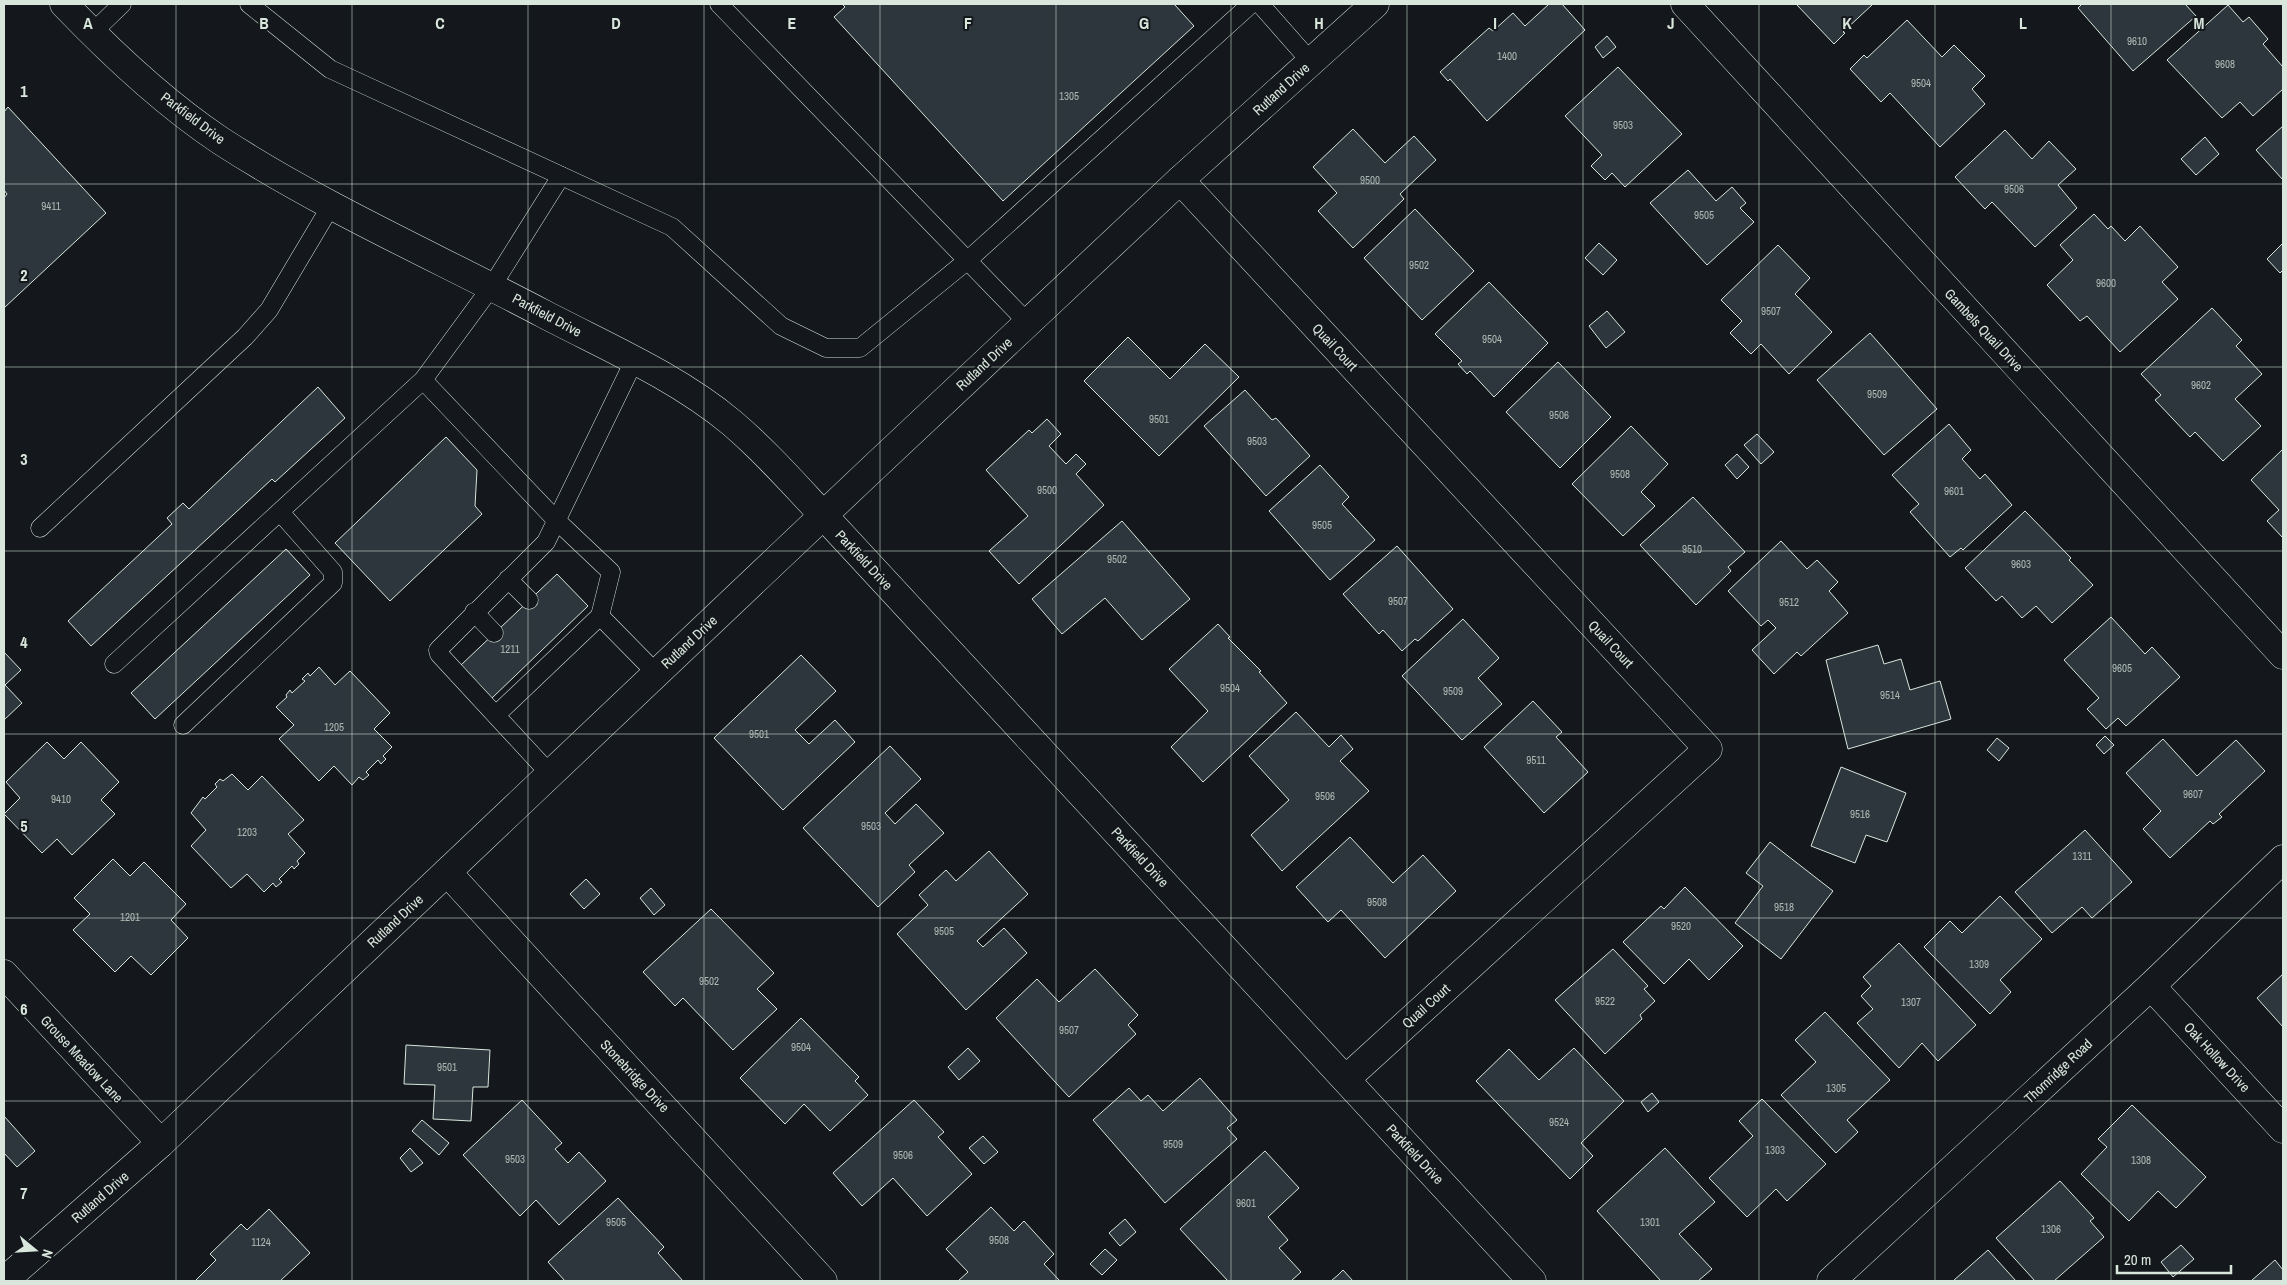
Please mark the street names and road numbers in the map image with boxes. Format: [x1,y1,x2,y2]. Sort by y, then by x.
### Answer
street label: Rutland Drive [1249,59,1313,119]
street label: Parkfield Drive [157,88,229,148]
street label: Gambels Quail Drive [1941,285,2027,375]
street label: Parkfield Drive [509,289,585,341]
street label: Quail Court [1308,319,1362,375]
street label: Rutland Drive [952,333,1016,395]
street label: Parkfield Drive [832,526,896,594]
street label: Rutland Drive [657,611,721,673]
street label: Quail Court [1584,616,1638,672]
street label: Parkfield Drive [1108,823,1172,891]
street label: Rutland Drive [363,890,427,952]
street label: Quail Court [1398,980,1454,1032]
street label: Grouse Meadow Lane [37,1012,127,1106]
street label: Oak Hollow Drive [2180,1018,2254,1096]
street label: Thornridge Road [2020,1035,2096,1107]
street label: Stonebridge Drive [597,1036,673,1116]
street label: Parkfield Drive [1383,1120,1447,1188]
street label: Rutland Drive [68,1167,132,1227]

